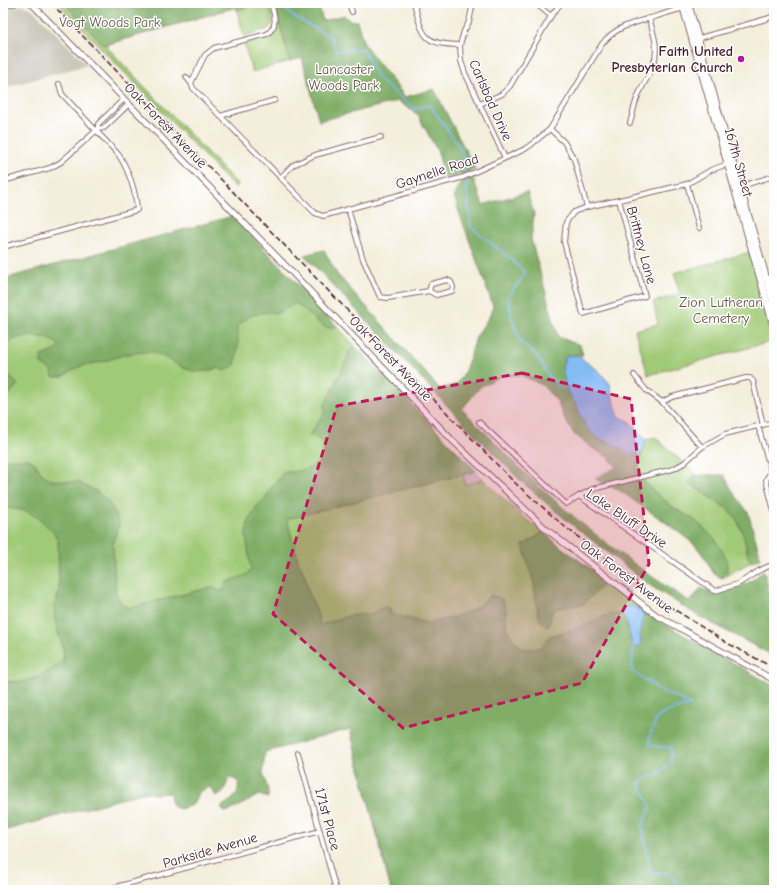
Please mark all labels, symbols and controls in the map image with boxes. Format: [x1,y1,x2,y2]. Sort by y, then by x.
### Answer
park label: Vogt Woods Park [59,14,161,31]
place label: Faith United Presbyterian Church [611,43,733,76]
marker: Faith United Presbyterian Church [736,54,746,64]
street label: Carlsbad Drive [465,57,516,143]
park label: Lancaster Woods Park [308,61,380,94]
street label: Oak Forest Avenue [121,79,211,171]
street label: 167th Street [721,126,757,200]
street label: Gaynelle Road [393,150,481,193]
street label: Brittney Lane [623,204,660,286]
park label: Zion Lutheran Cemetery [679,294,763,327]
street label: Oak Forest Avenue [346,312,436,404]
street label: Lake Bluff Drive [583,485,670,552]
street label: Oak Forest Avenue [577,536,676,617]
street label: 171st Place [311,786,344,852]
street label: Parkside Avenue [161,829,259,872]

